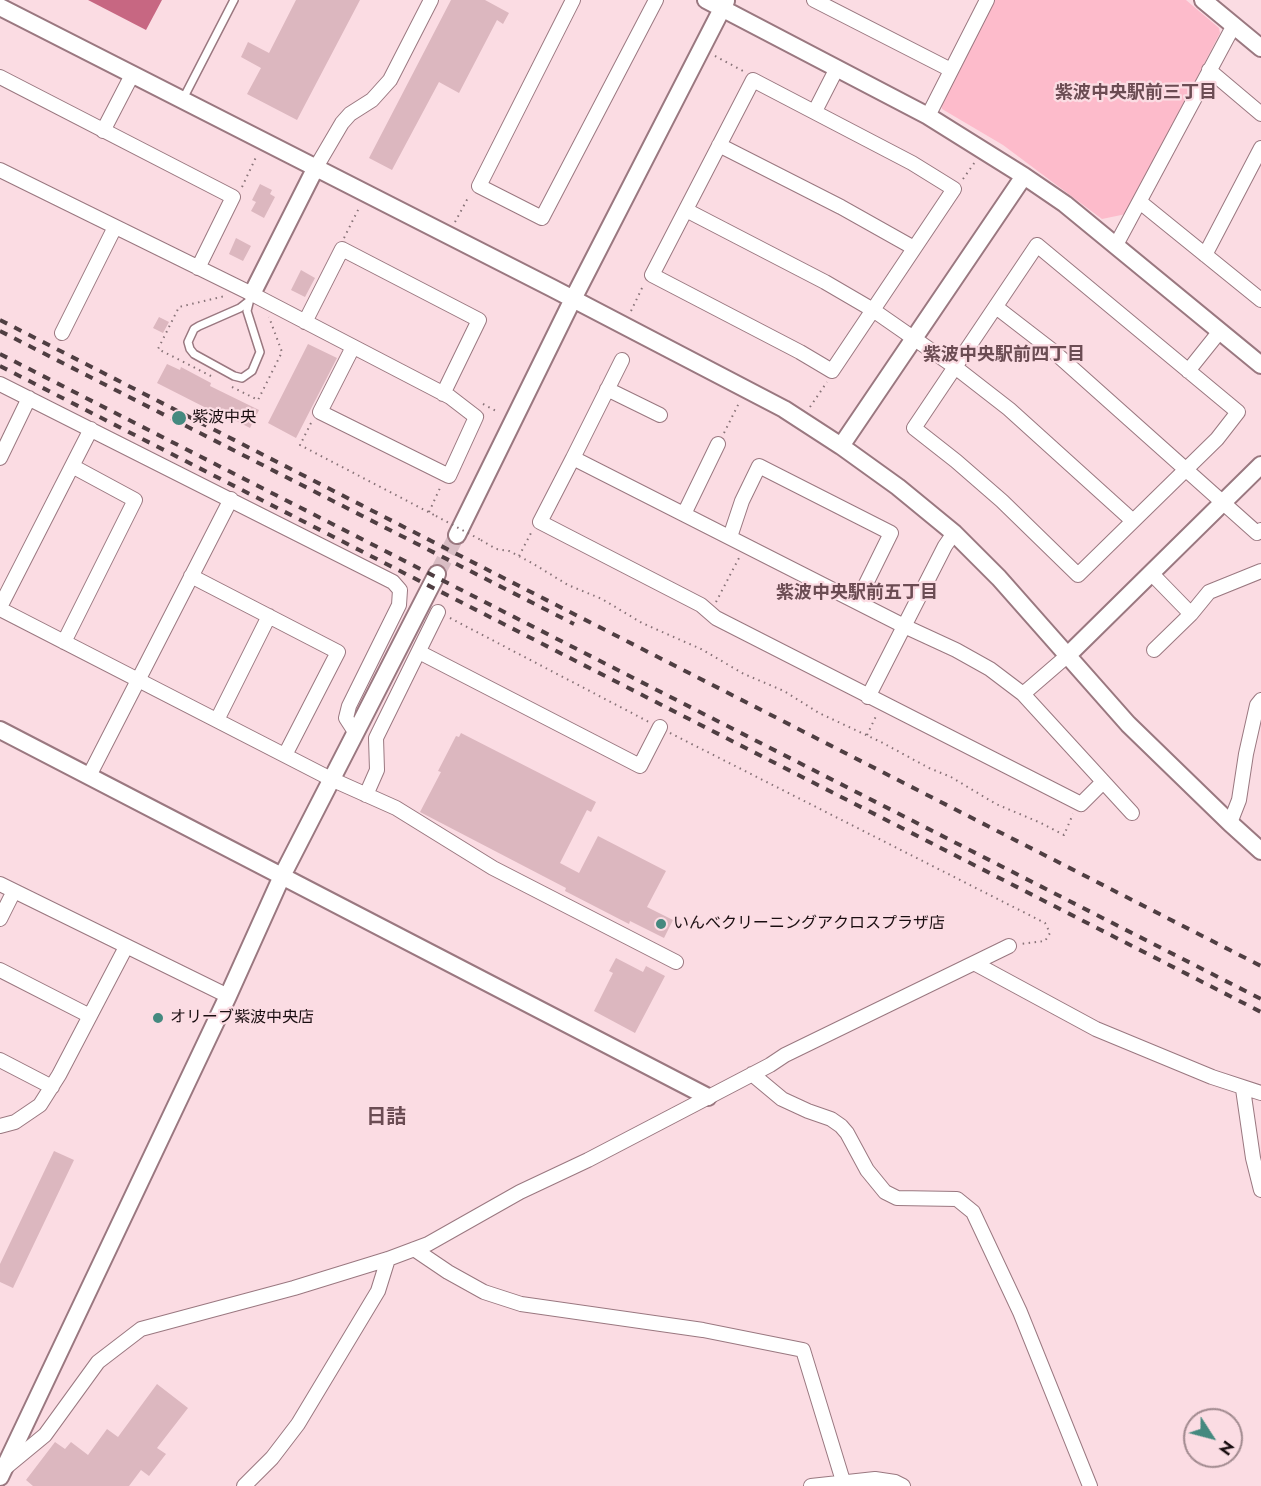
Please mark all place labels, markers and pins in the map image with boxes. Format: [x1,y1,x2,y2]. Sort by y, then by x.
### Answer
place label: 紫波中央 [192,408,256,428]
marker: 紫波中央 [170,409,188,427]
place label: いんべクリーニングアクロスプラザ店 [673,914,945,934]
marker: いんべクリーニングアクロスプラザ店 [654,917,668,931]
place label: オリーブ紫波中央店 [170,1008,314,1028]
marker: オリーブ紫波中央店 [151,1011,165,1025]

